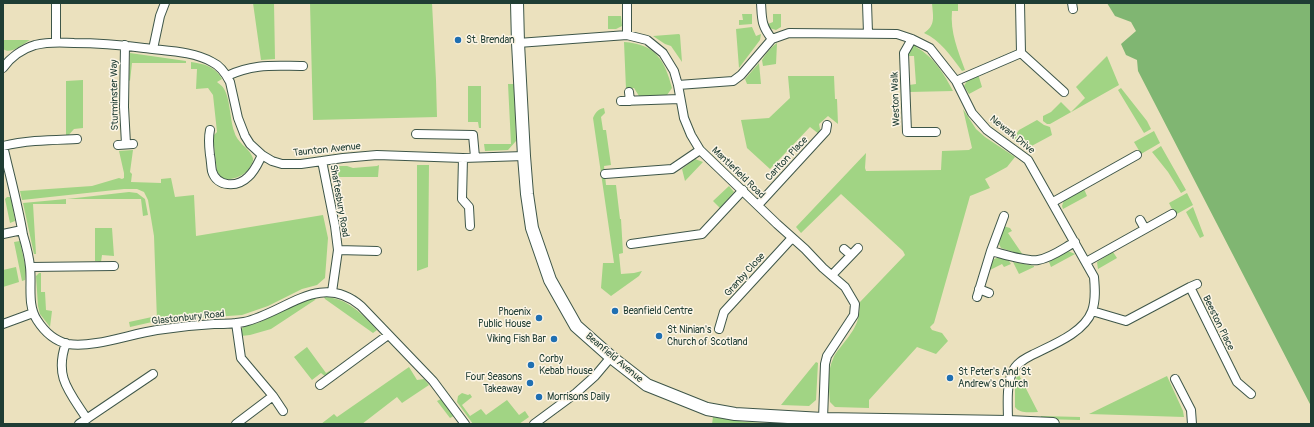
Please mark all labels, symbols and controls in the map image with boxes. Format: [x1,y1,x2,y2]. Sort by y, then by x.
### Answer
place label: St. Brendan [466,34,515,46]
marker: St. Brendan [453,35,463,45]
street label: Sturminster Way [108,59,122,131]
street label: Weston Walk [889,71,903,127]
street label: Newark Drive [987,113,1037,157]
street label: Carlton Place [763,134,811,184]
street label: Taunton Avenue [293,140,361,160]
street label: Mantlefield Road [709,145,767,201]
street label: Shaftesbury Road [327,164,351,238]
street label: Granby Close [722,251,768,299]
street label: Beeston Place [1200,294,1236,352]
place label: Beanfield Centre [623,305,693,317]
place label: Phoenix Public House [478,306,531,330]
marker: Beanfield Centre [610,306,620,316]
street label: Glastonbury Road [151,308,225,328]
marker: Phoenix Public House [534,313,544,323]
place label: St Ninian's Church of Scotland [667,324,748,348]
street label: Beanfield Avenue [583,330,645,386]
marker: St Ninian's Church of Scotland [654,331,664,341]
place label: Viking Fish Bar [487,333,546,345]
marker: Viking Fish Bar [549,334,559,344]
place label: Corby Kebab House [539,353,593,376]
marker: Corby Kebab House [526,360,536,370]
place label: St Peter's And St Andrew's Church [958,366,1031,390]
place label: Four Seasons Takeaway [465,371,522,394]
marker: St Peter's And St Andrew's Church [945,373,955,383]
marker: Four Seasons Takeaway [525,378,535,388]
place label: Morrisons Daily [547,391,610,403]
marker: Morrisons Daily [534,392,544,402]

